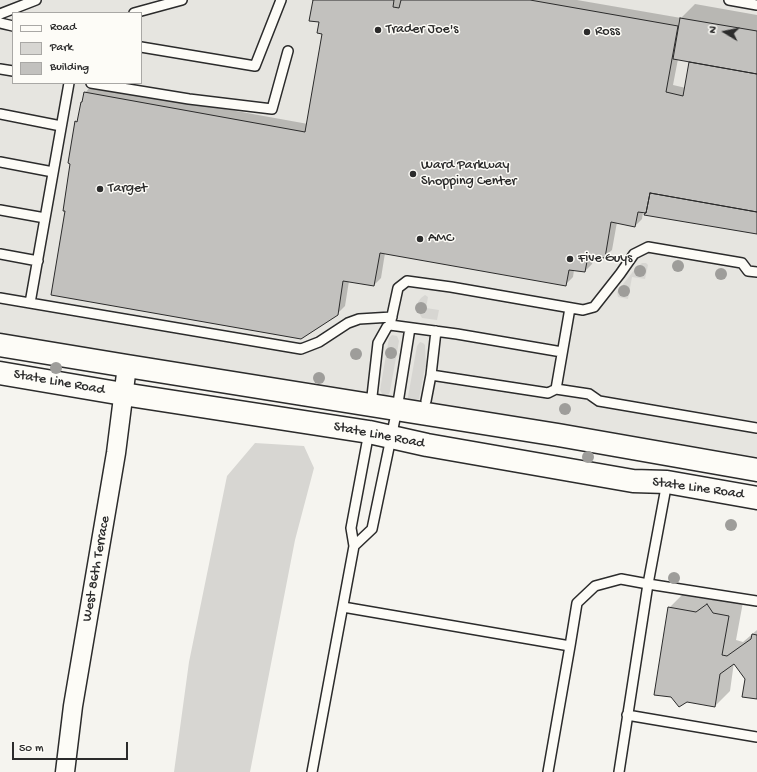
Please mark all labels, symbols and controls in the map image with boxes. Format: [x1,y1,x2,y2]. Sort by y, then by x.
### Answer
legend [12,12,142,84]
north arrow [705,12,745,52]
text: Road [50,21,76,35]
place label: Trader Joe's [386,22,458,38]
place label: Ross [595,24,620,40]
marker: Trader Joe's [373,25,383,35]
text: N [707,25,720,34]
marker: Ross [582,27,592,37]
text: Park [50,41,73,55]
text: Building [50,61,89,75]
place label: Ward Parkway Shopping Center [421,158,516,190]
marker: Ward Parkway Shopping Center [408,169,418,179]
place label: Target [108,181,147,197]
marker: Target [95,184,105,194]
place label: AMC [428,231,454,247]
marker: AMC [415,234,425,244]
place label: Five Guys [578,251,632,267]
marker: Five Guys [565,254,575,264]
street label: State Line Road [12,367,106,399]
street label: State Line Road [332,419,426,453]
street label: State Line Road [651,474,745,504]
street label: West 86th Terrace [79,515,115,623]
scale bar [14,734,130,760]
text: 50 m [19,742,44,756]

